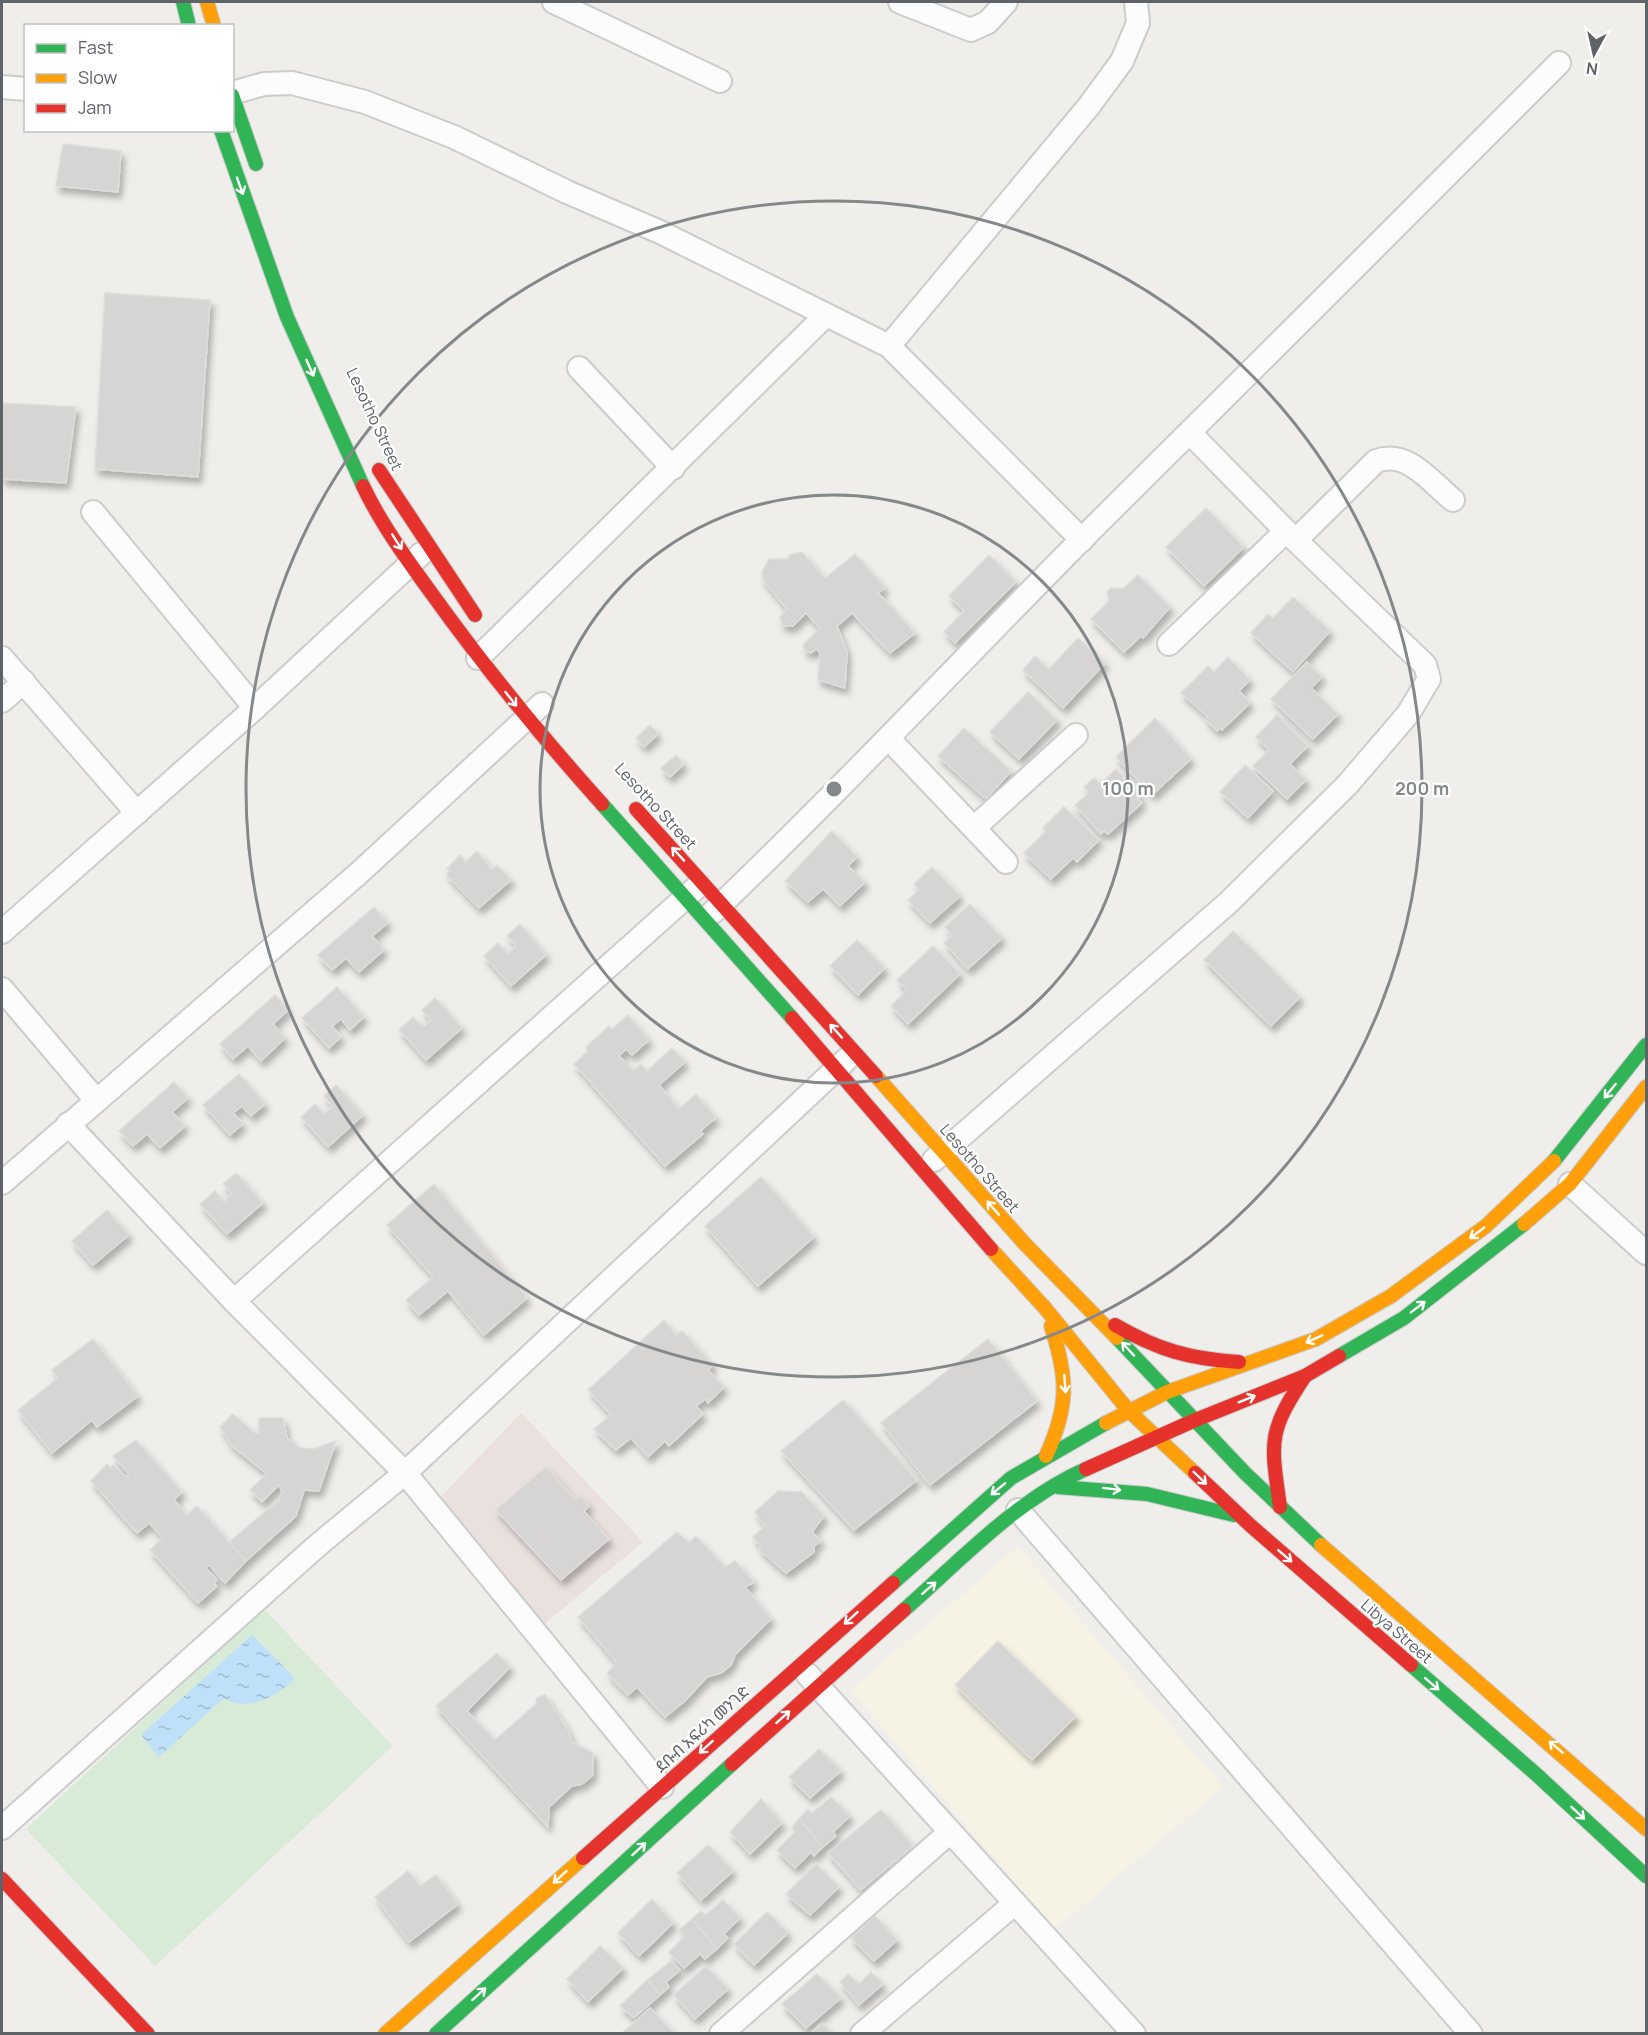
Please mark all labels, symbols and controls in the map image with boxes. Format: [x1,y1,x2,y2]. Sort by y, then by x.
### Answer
legend [24,24,234,132]
north arrow [1564,24,1624,84]
text: Fast [78,35,113,59]
text: N [1585,57,1599,81]
text: Slow [78,65,118,89]
text: Jam [78,95,112,119]
one-way arrow [236,176,247,194]
one-way arrow [305,358,316,376]
street label: Lesotho Street [342,364,408,474]
one-way arrow [391,533,403,550]
one-way arrow [505,691,518,707]
street label: Lesotho Street [610,758,702,854]
text: 100 m [1102,776,1154,800]
text: 200 m [1395,776,1449,800]
centre of rings [824,779,844,799]
one-way arrow [671,847,685,862]
one-way arrow [829,1024,843,1039]
one-way arrow [1603,1083,1616,1099]
street label: Lesotho Street [935,1119,1025,1217]
one-way arrow [987,1200,1000,1216]
one-way arrow [1469,1226,1485,1239]
one-way arrow [1410,1301,1426,1313]
one-way arrow [1306,1334,1324,1346]
one-way arrow [1121,1342,1135,1357]
one-way arrow [1060,1374,1071,1394]
one-way arrow [1237,1393,1256,1404]
one-way arrow [1193,1470,1208,1485]
one-way arrow [990,1482,1006,1495]
one-way arrow [1101,1483,1121,1494]
one-way arrow [1277,1549,1292,1563]
one-way arrow [921,1581,936,1595]
street label: Libya Street [1357,1594,1437,1668]
one-way arrow [844,1611,859,1625]
one-way arrow [1425,1677,1440,1691]
street label: ደቡብ አፍሪካ መንገድ [650,1680,755,1778]
one-way arrow [775,1710,790,1724]
one-way arrow [699,1740,714,1754]
one-way arrow [1548,1741,1564,1754]
one-way arrow [1571,1806,1586,1820]
one-way arrow [631,1842,646,1856]
one-way arrow [553,1870,568,1884]
one-way arrow [472,1987,487,2001]

